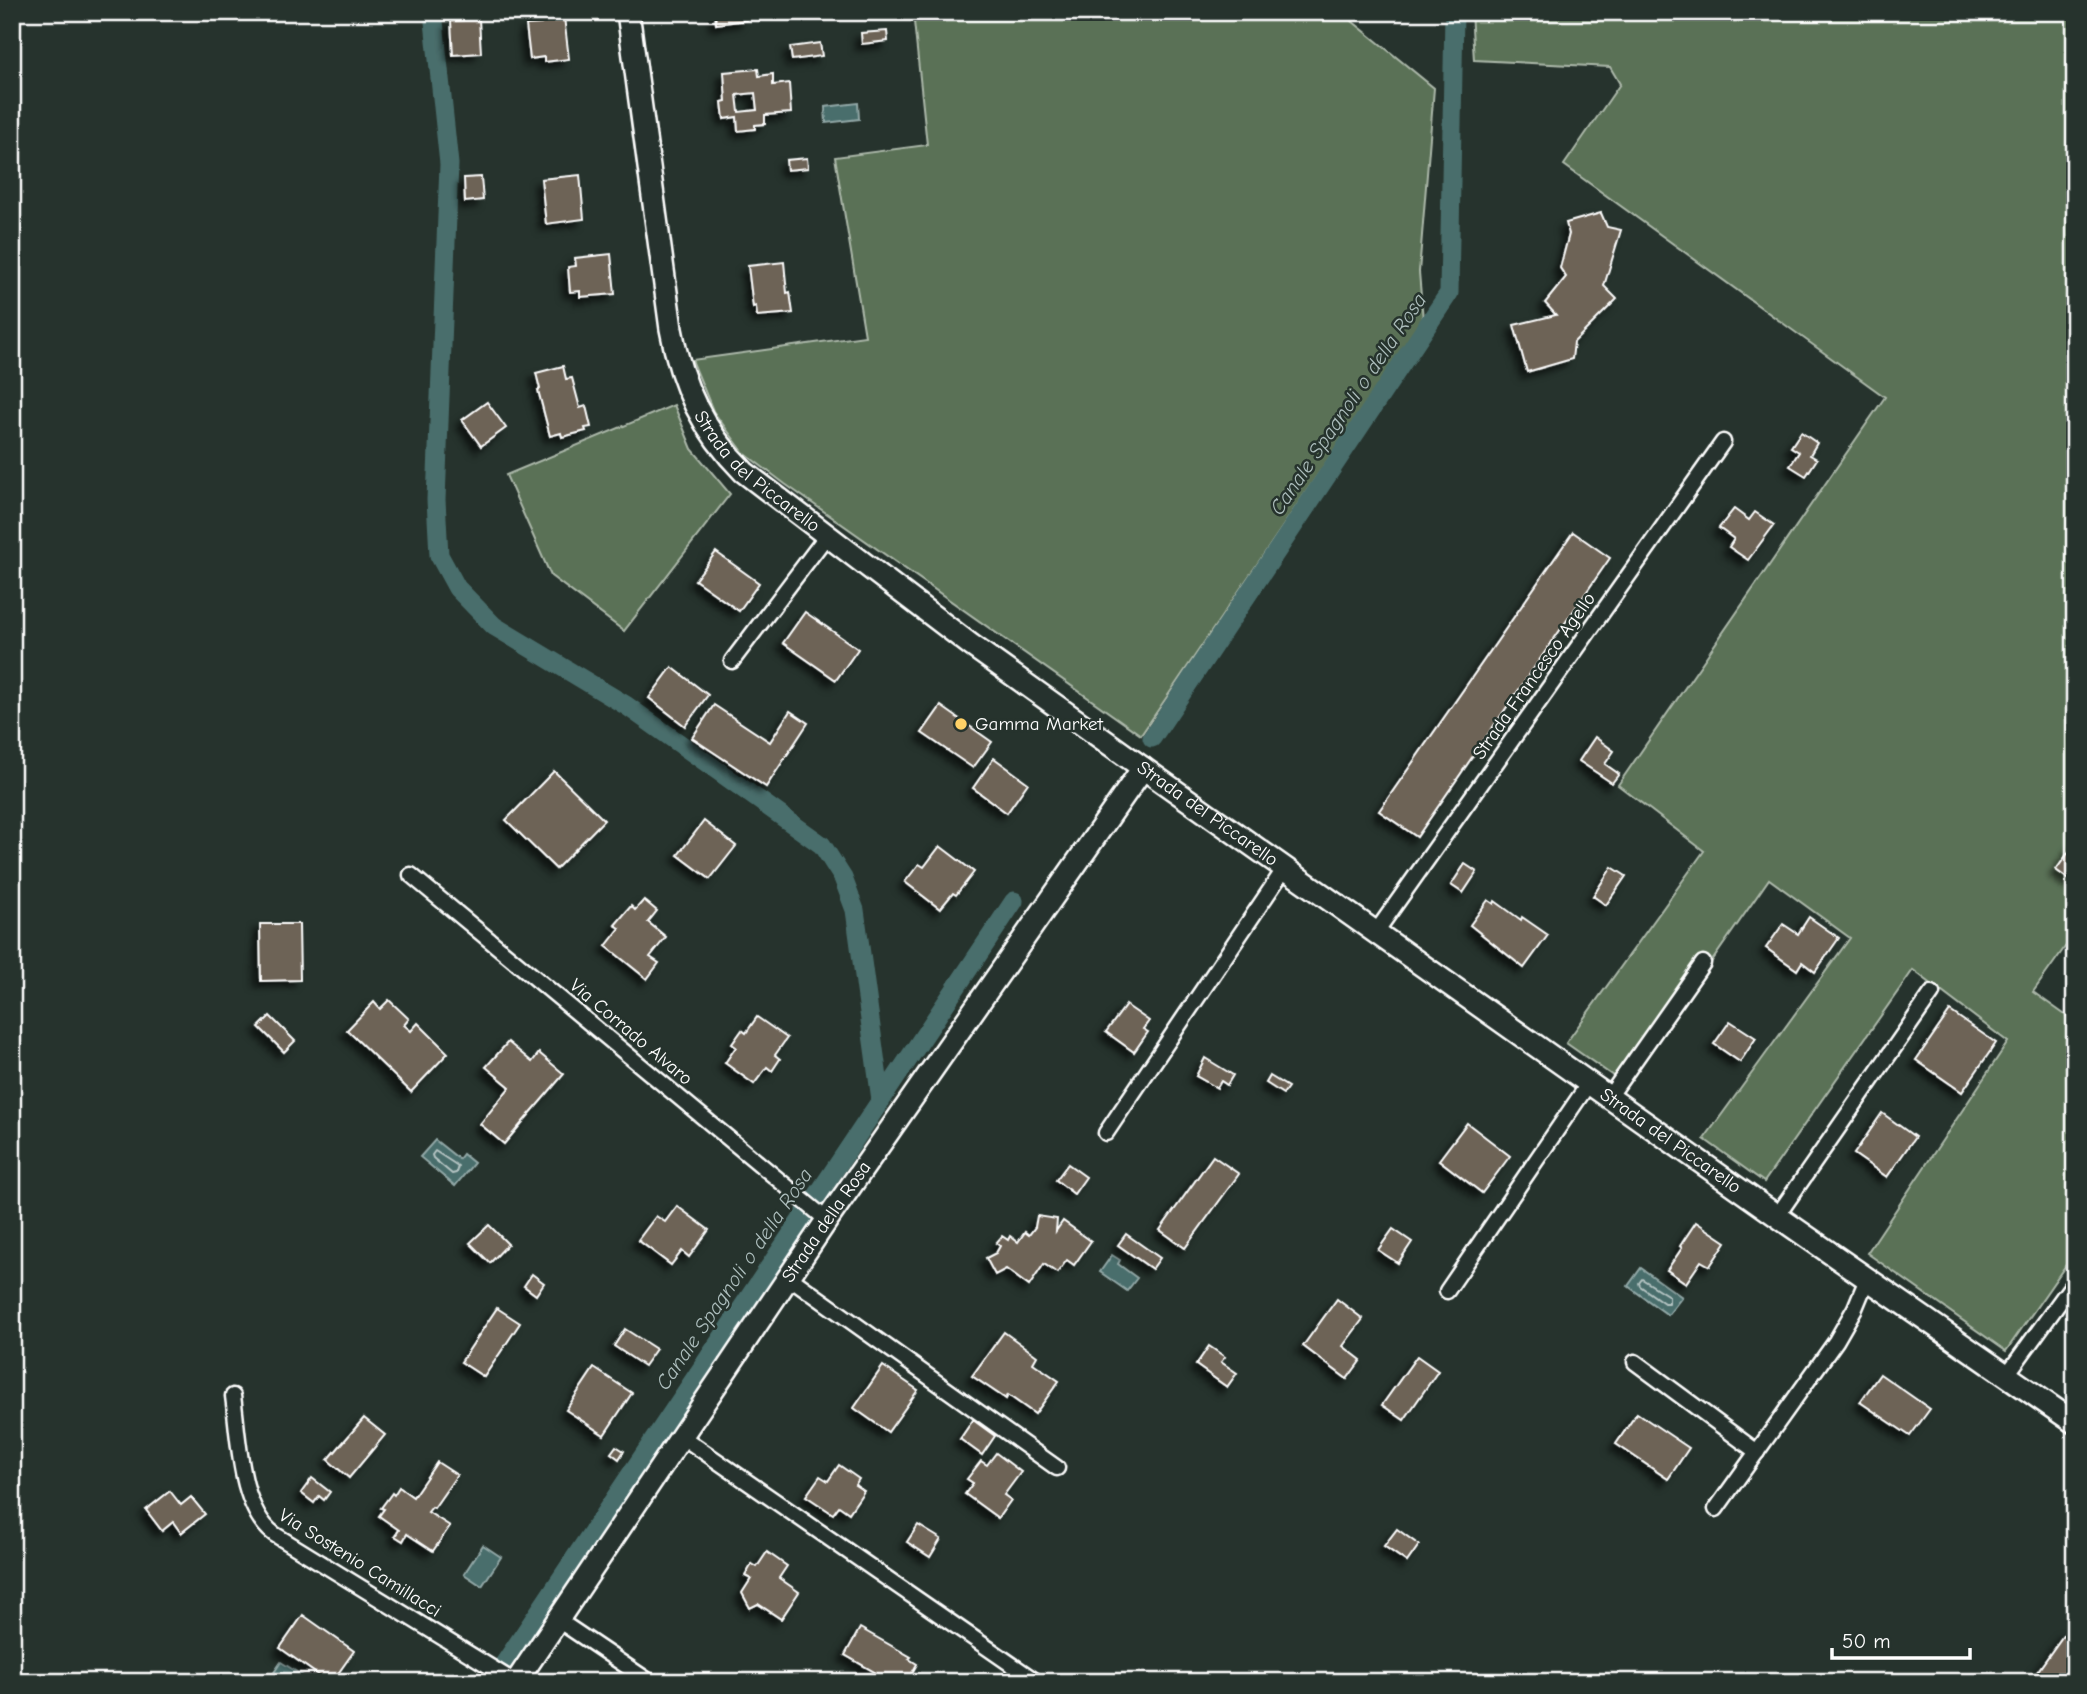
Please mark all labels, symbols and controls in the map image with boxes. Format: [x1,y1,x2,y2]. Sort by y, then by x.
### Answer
water label: Canale Spagnoli o della Rosa [1265,289,1431,519]
street label: Strada del Piccarello [689,407,824,537]
street label: Strada Francesco Agello [1468,588,1600,764]
place label: Gamma Market [975,713,1104,735]
marker: Gamma Market [953,716,969,732]
street label: Strada del Piccarello [1133,756,1282,871]
street label: Via Corrado Alvaro [565,974,697,1090]
street label: Strada del Piccarello [1596,1083,1745,1198]
street label: Strada della Rosa [777,1157,876,1287]
water label: Canale Spagnoli o della Rosa [651,1164,817,1394]
street label: Via Sostenio Camillacci [275,1504,445,1622]
scale bar [1832,1617,1970,1661]
text: 50 m [1842,1629,1891,1653]

